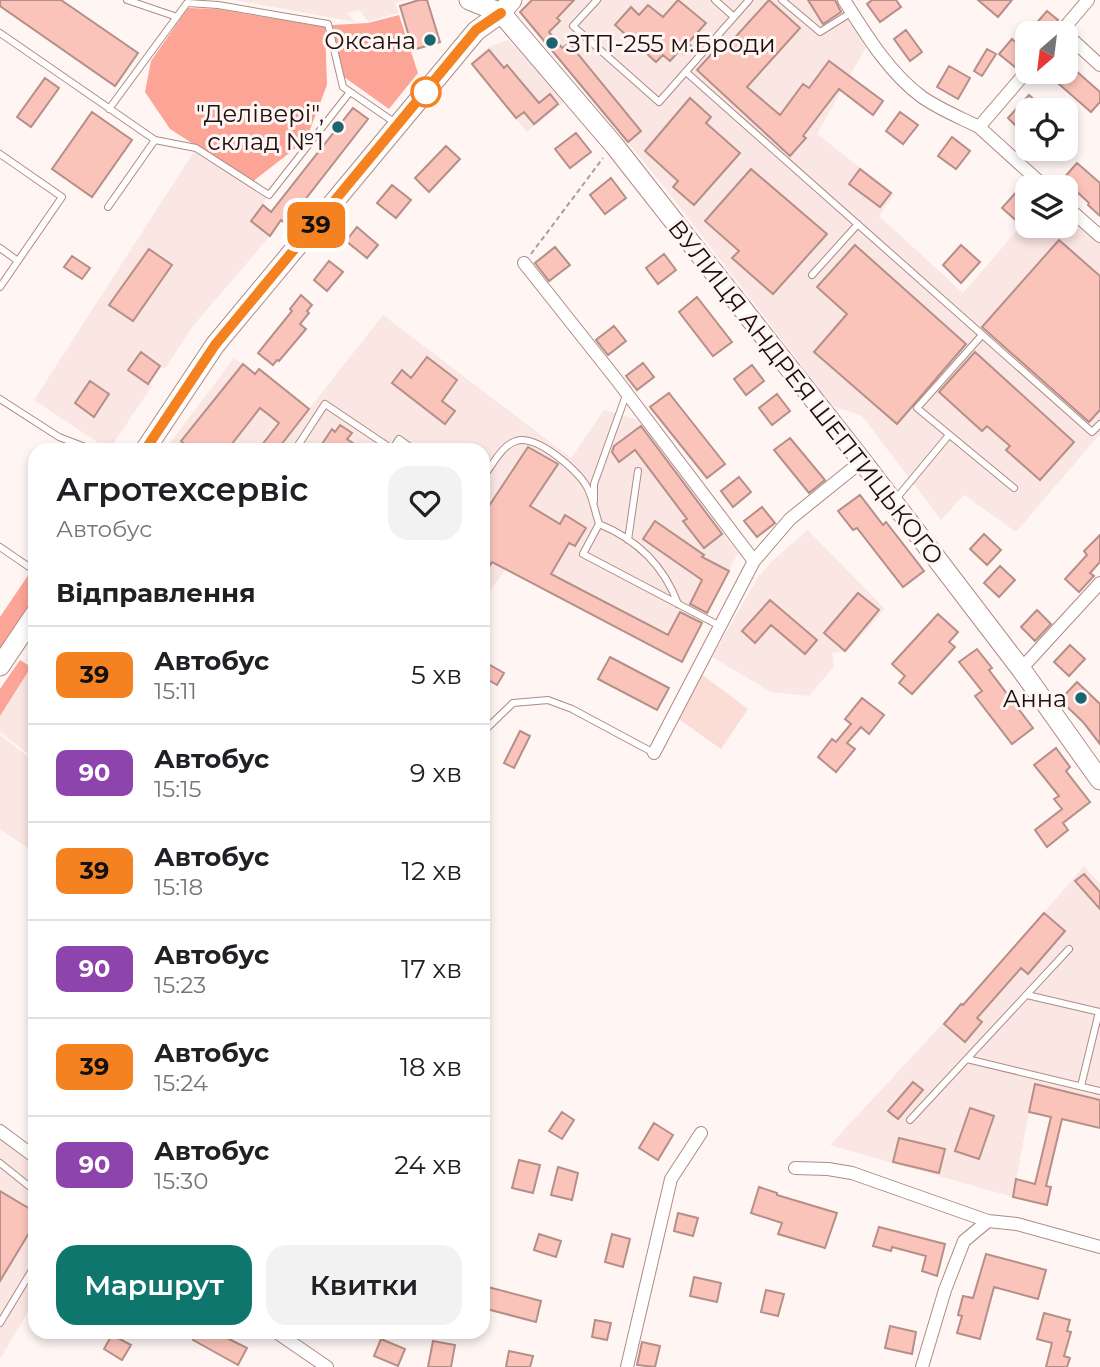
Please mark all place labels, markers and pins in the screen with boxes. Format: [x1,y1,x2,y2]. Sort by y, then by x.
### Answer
place label: Оксана [324,26,416,55]
place label: ЗТП-255 м.Броди [566,29,776,58]
marker: Оксана [422,32,438,48]
marker: ЗТП-255 м.Броди [544,35,560,51]
unlabelled marker [411,77,441,107]
place label: "Делівері", склад №1 [196,99,324,156]
marker: "Делівері", склад №1 [330,119,346,135]
place label: Анна [1003,684,1067,713]
marker: Анна [1073,690,1089,706]

